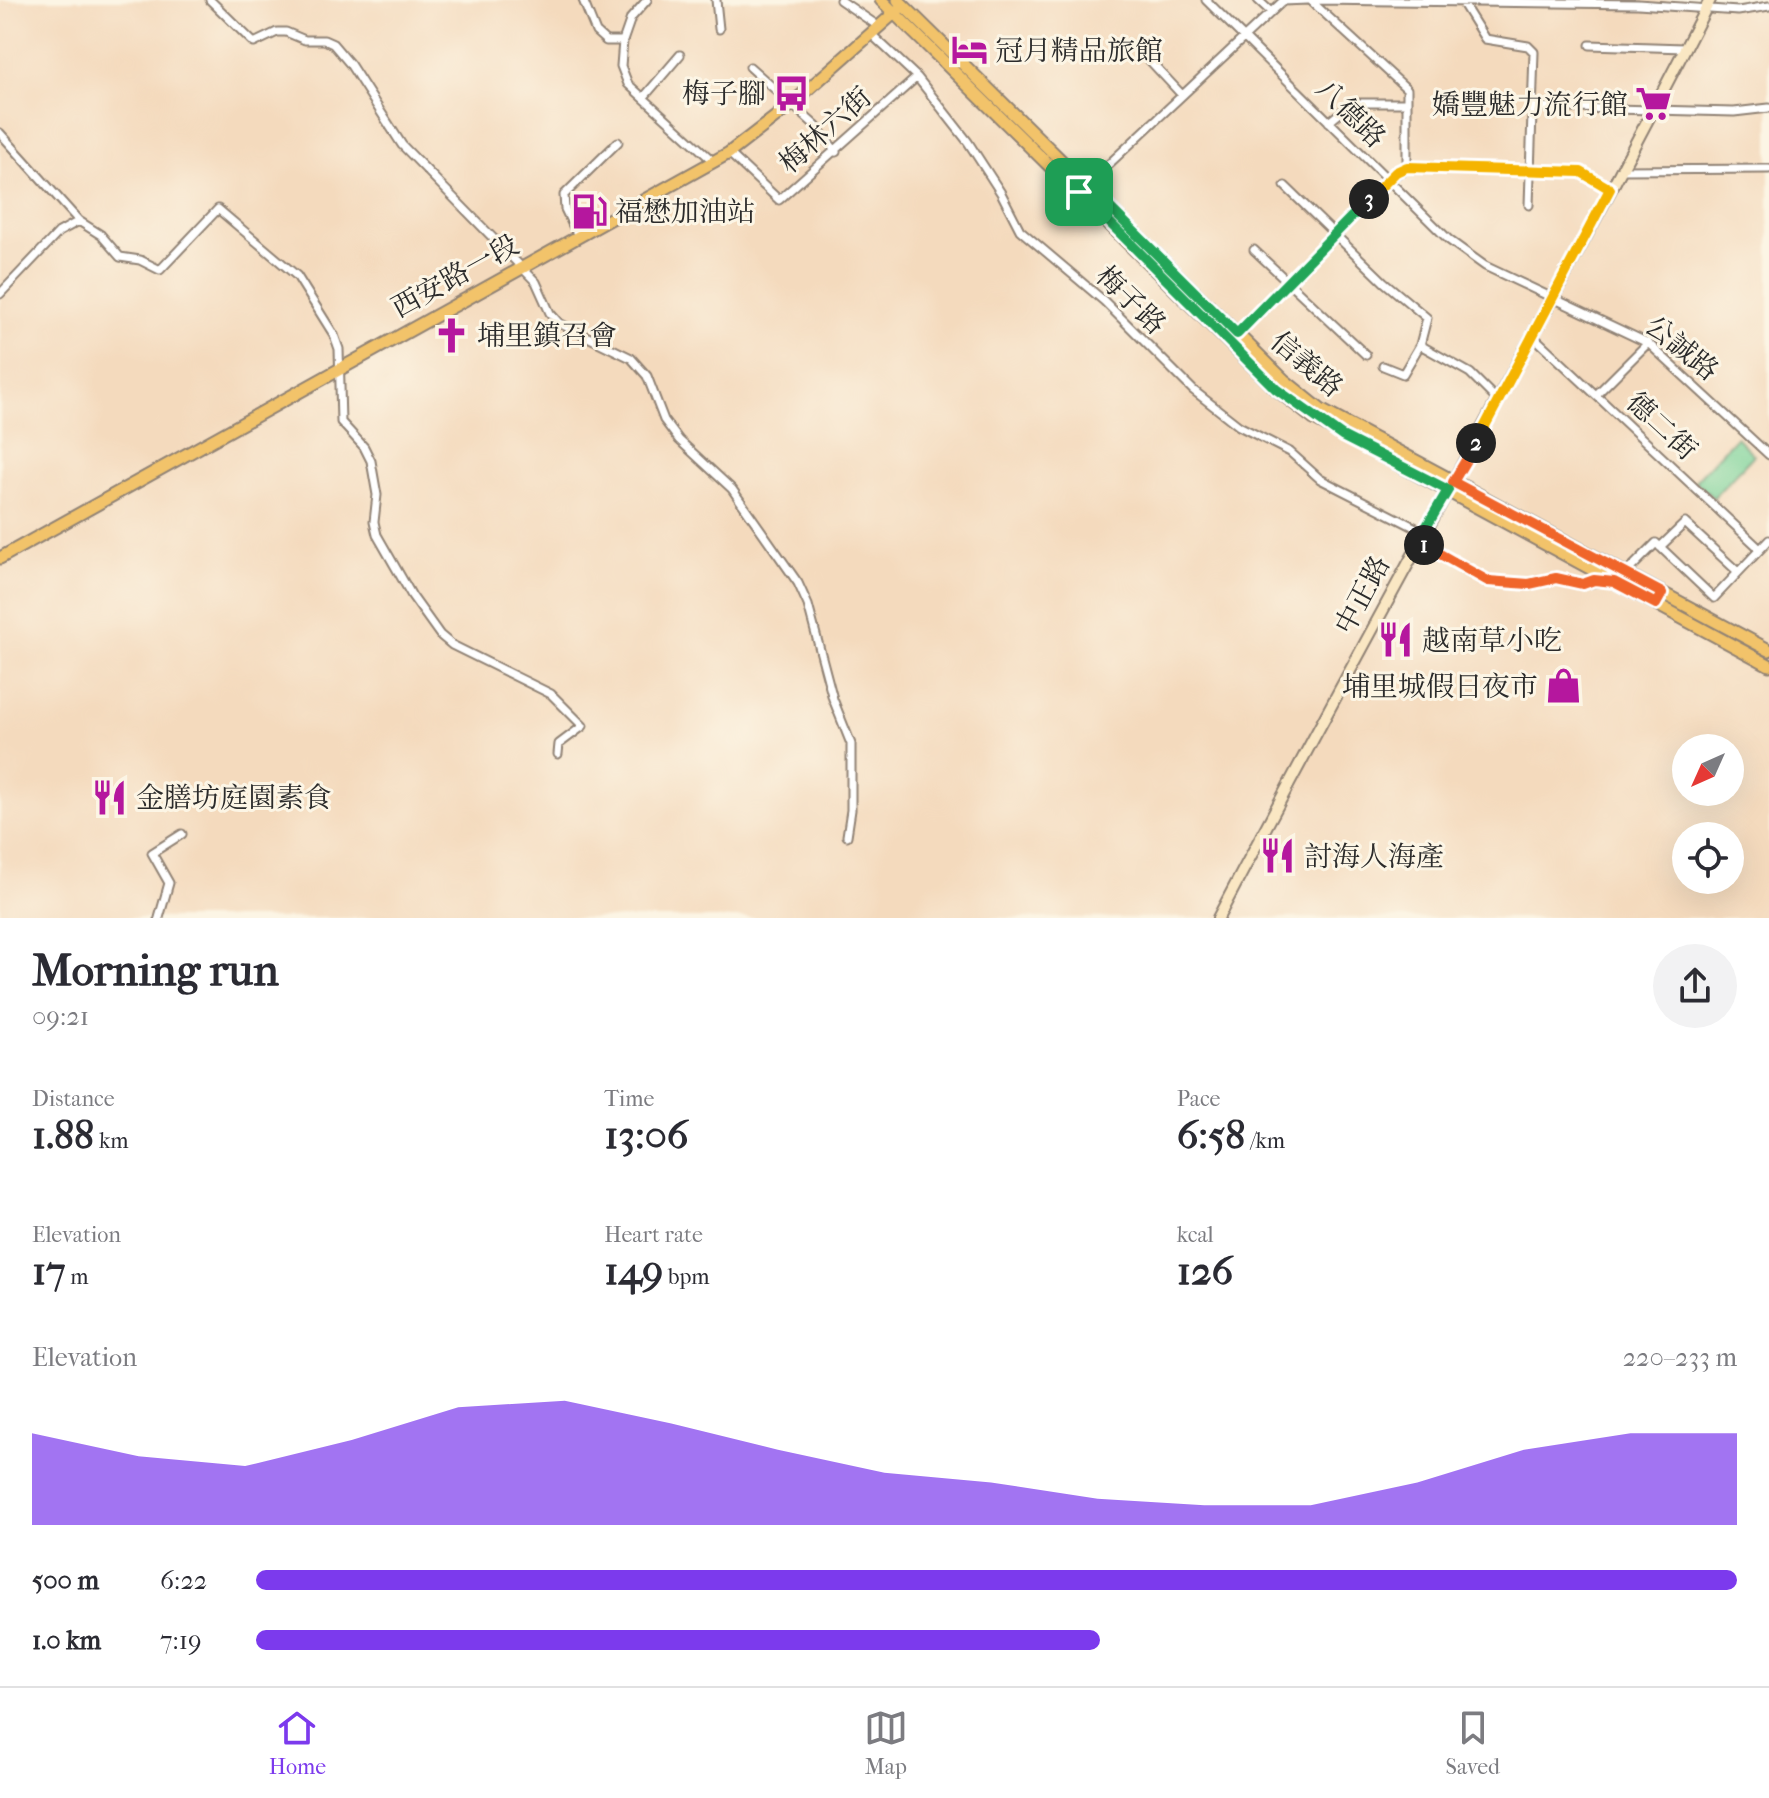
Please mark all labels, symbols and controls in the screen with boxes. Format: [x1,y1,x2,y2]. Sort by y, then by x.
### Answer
hotel icon: 冠月精品旅館 [950,31,988,69]
place label: 冠月精品旅館 [995,34,1163,67]
street label: 八德路 [1310,72,1392,154]
bus stop icon: 梅子腳 [773,74,811,112]
place label: 梅子腳 [682,77,766,110]
street label: 梅林六街 [772,80,878,180]
supermarket icon: 嬌豐魅力流行館 [1635,85,1673,123]
place label: 嬌豐魅力流行館 [1432,88,1628,121]
pin [1045,158,1113,226]
icon: arrive [1057,170,1101,214]
pin: 3 [1349,179,1389,219]
text: 3 [1364,186,1374,212]
fuel station icon: 福懋加油站 [570,192,608,230]
place label: 福懋加油站 [615,195,755,228]
street label: 西安路一段 [386,228,524,324]
street label: 梅子路 [1089,259,1173,341]
street label: 公誠路 [1639,309,1725,387]
church icon: 埔里鎮召會 [432,316,470,354]
place label: 埔里鎮召會 [477,319,617,352]
street label: 信義路 [1264,324,1350,404]
street label: 德二街 [1620,385,1704,467]
pin: 2 [1456,423,1496,463]
text: 2 [1470,430,1482,456]
pin: 1 [1404,525,1444,565]
text: 1 [1420,532,1428,558]
street label: 中正路 [1328,550,1396,640]
restaurant icon: 越南草小吃 [1377,621,1415,659]
place label: 越南草小吃 [1422,624,1562,657]
shop icon: 埔里城假日夜市 [1545,667,1583,705]
place label: 埔里城假日夜市 [1342,670,1538,703]
north arrow [1672,734,1744,806]
map controls [1672,734,1744,894]
restaurant icon: 金膳坊庭園素食 [91,778,129,816]
place label: 金膳坊庭園素食 [136,781,332,814]
button: locate [1672,822,1744,894]
restaurant icon: 討海人海產 [1259,837,1297,875]
place label: 討海人海產 [1304,840,1444,873]
button: share [1653,944,1737,1028]
text: Morning run [32,945,279,996]
text: 09:21 [32,1001,89,1032]
text: Distance [32,1086,115,1112]
text: Time [604,1086,654,1112]
text: Pace [1177,1086,1220,1112]
text: 1.88 [32,1112,94,1158]
text: 13:06 [604,1112,688,1158]
text: 6:58 [1177,1112,1245,1158]
text: km [94,1128,129,1154]
text: /km [1245,1128,1285,1154]
text: Elevation [32,1222,121,1248]
text: Heart rate [604,1222,703,1248]
text: kcal [1177,1222,1214,1248]
text: 17 [32,1248,66,1294]
text: 149 [604,1248,663,1294]
text: 126 [1177,1248,1233,1294]
text: m [66,1264,89,1290]
text: bpm [663,1264,710,1290]
text: Elevation [32,1342,137,1373]
text: 220–233 m [1623,1342,1737,1373]
text: 500 m [32,1565,99,1596]
text: 6:22 [160,1565,207,1596]
text: 1.0 km [32,1625,101,1656]
text: 7:19 [160,1625,202,1656]
tab: Home [269,1706,326,1780]
tab: Map [864,1706,908,1780]
tab: Saved [1446,1706,1500,1780]

